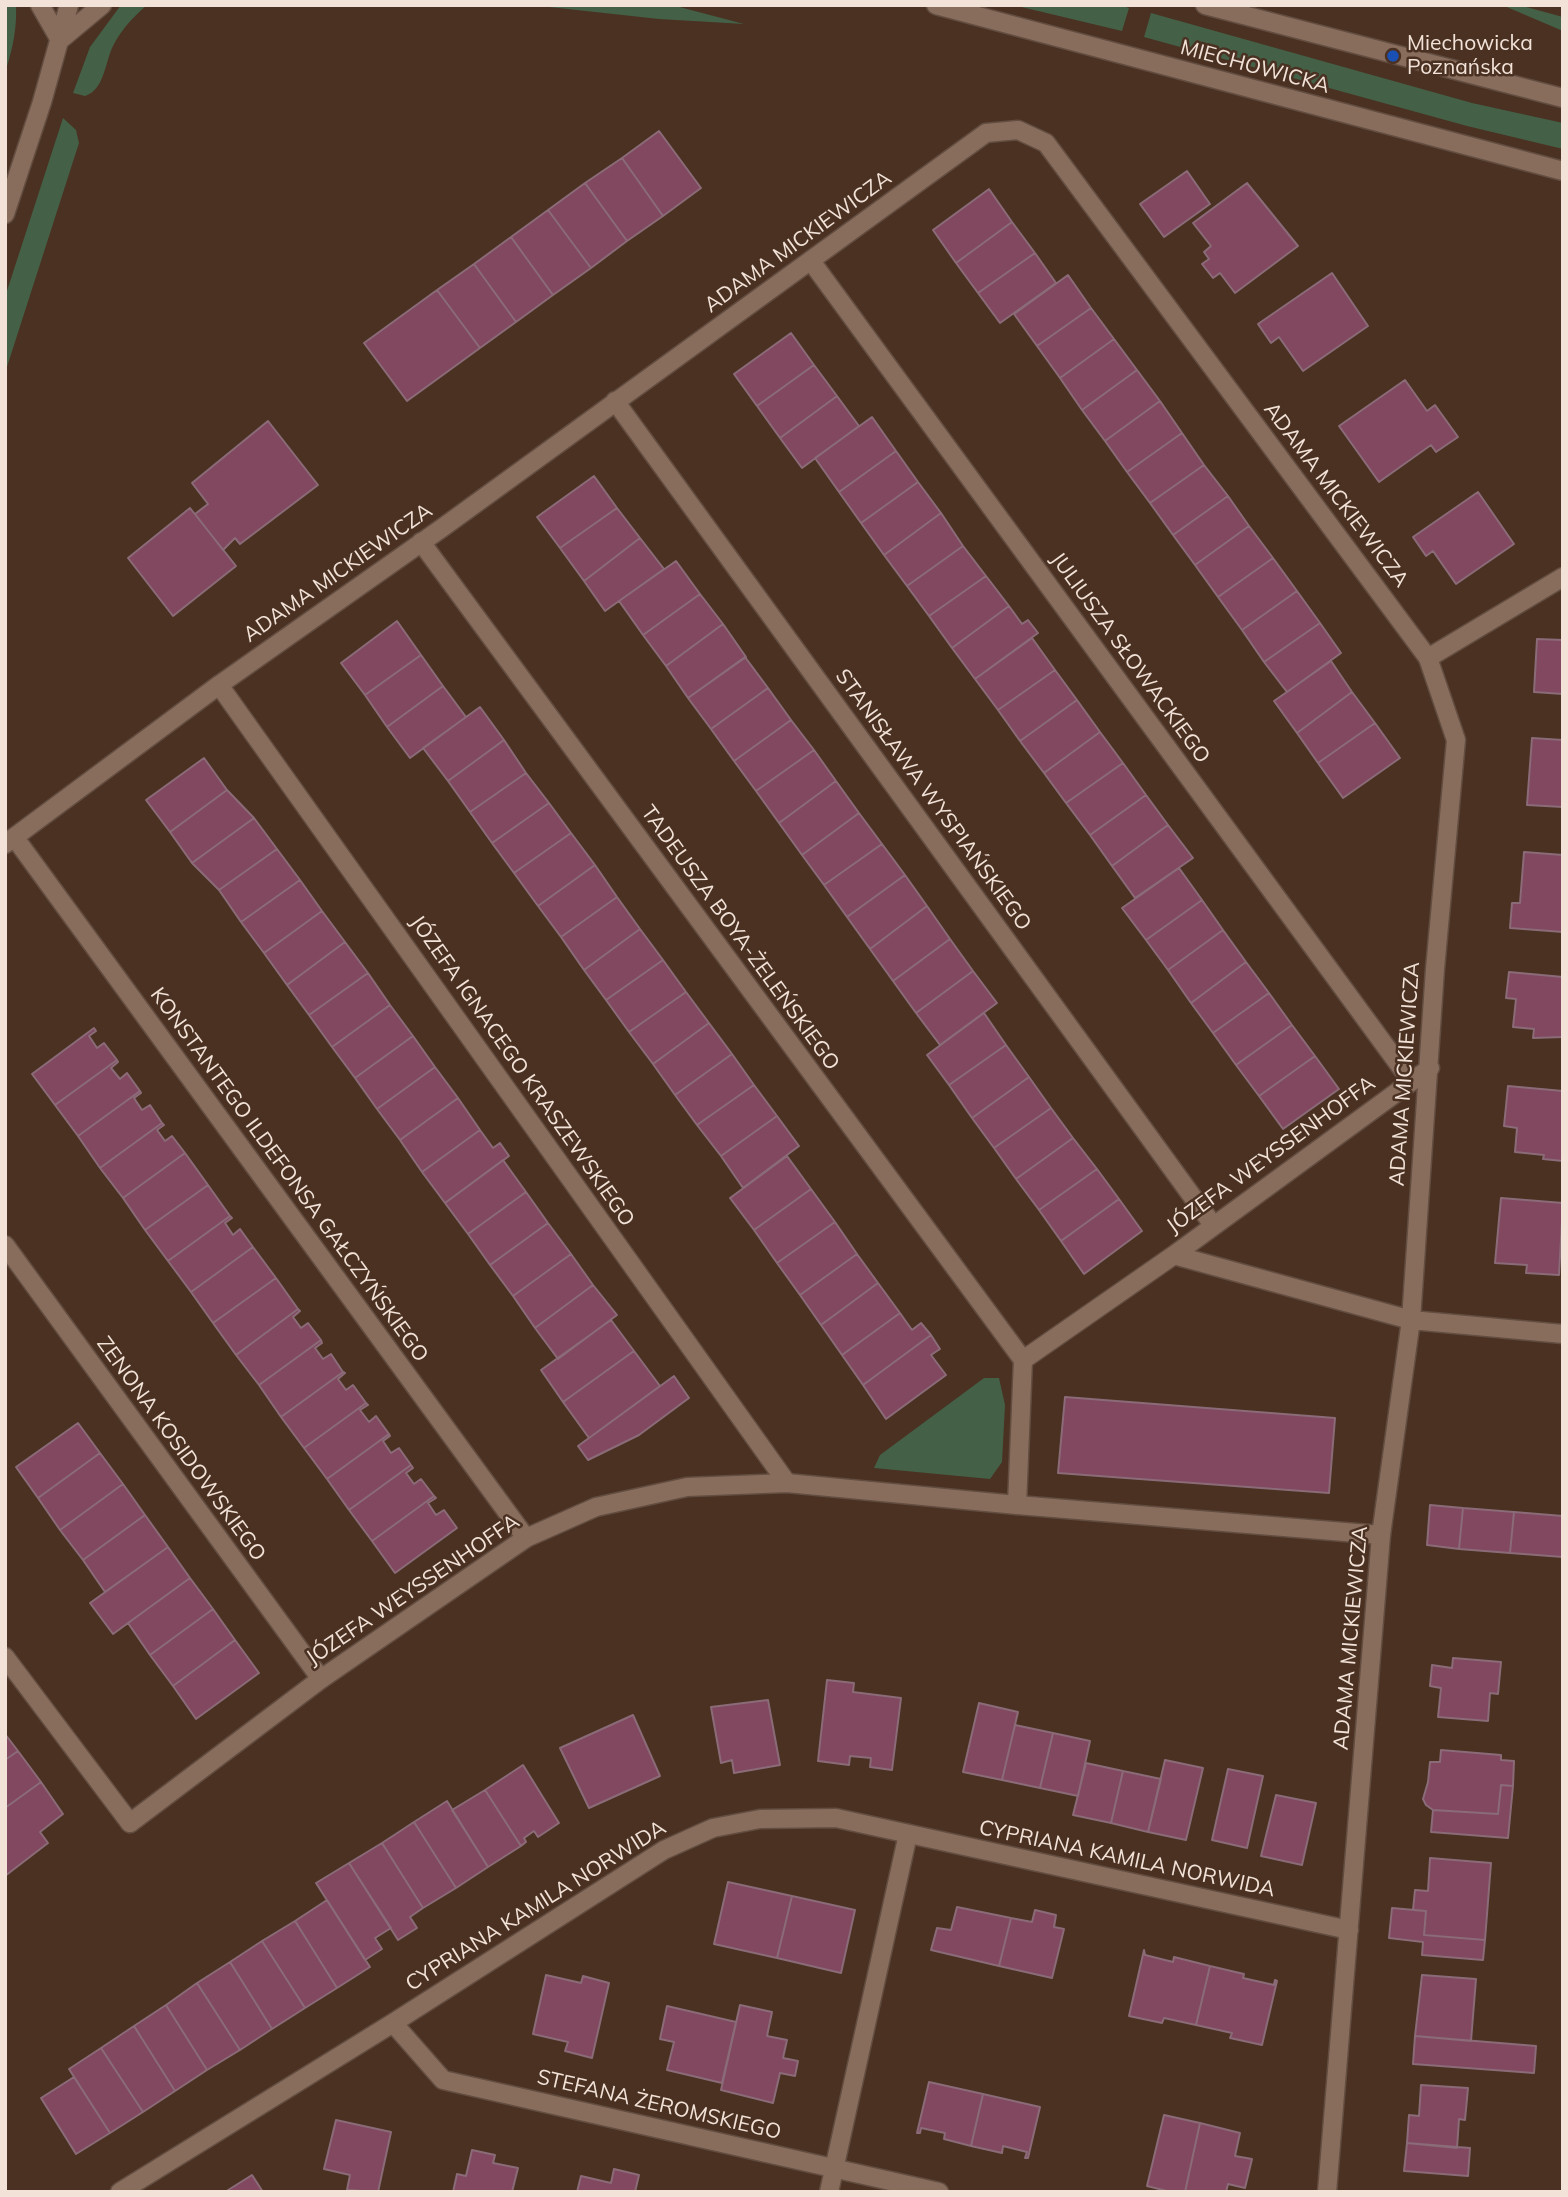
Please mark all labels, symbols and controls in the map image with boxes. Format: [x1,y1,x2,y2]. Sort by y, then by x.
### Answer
place label: Miechowicka Poznańska [1407,31,1533,81]
street label: MIECHOWICKA [1178,35,1332,99]
marker: Miechowicka Poznańska [1385,48,1401,64]
street label: ADAMA MICKIEWICZA [700,166,896,318]
street label: ADAMA MICKIEWICZA [1258,398,1414,592]
street label: ADAMA MICKIEWICZA [239,498,437,648]
street label: JULIUSZA SŁOWACKIEGO [1045,548,1215,768]
street label: STANISŁAWA WYSPIAŃSKIEGO [830,664,1036,936]
street label: TADEUSZA BOYA-ŻELEŃSKIEGO [635,801,845,1075]
street label: JÓZEFA IGNACEGO KRASZEWSKIEGO [404,911,640,1231]
street label: ADAMA MICKIEWICZA [1385,961,1425,1187]
street label: KONSTANTEGO ILDEFONSA GAŁCZYŃSKIEGO [145,983,433,1367]
street label: JÓZEFA WEYSSENHOFFA [1162,1071,1380,1239]
street label: ZENONA KOSIDOWSKIEGO [91,1332,271,1566]
street label: JÓZEFA WEYSSENHOFFA [302,1509,524,1671]
street label: ADAMA MICKIEWICZA [1329,1525,1373,1751]
street label: CYPRIANA KAMILA NORWIDA [401,1815,671,1997]
street label: CYPRIANA KAMILA NORWIDA [977,1815,1277,1903]
street label: STEFANA ŻEROMSKIEGO [535,2065,783,2145]

